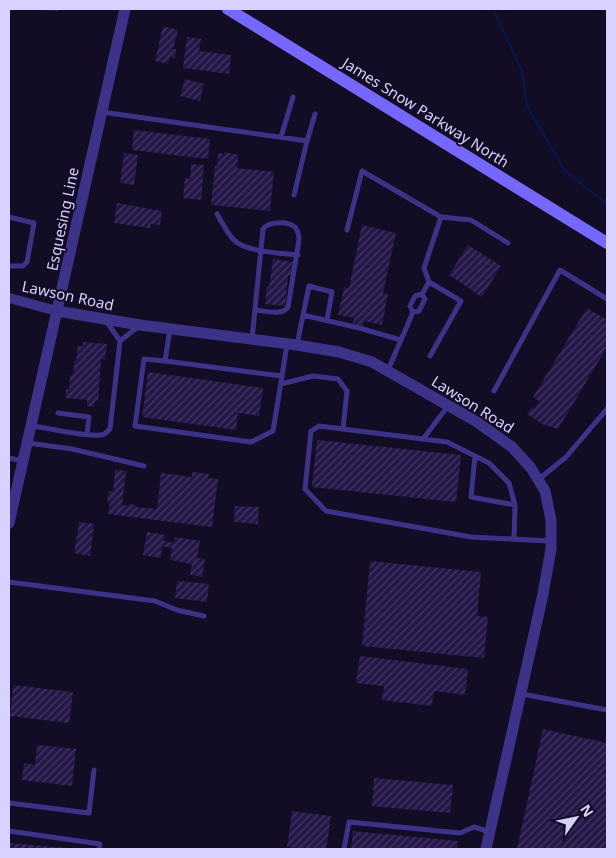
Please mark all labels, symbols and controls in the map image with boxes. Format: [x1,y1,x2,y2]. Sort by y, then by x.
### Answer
street label: James Snow Parkway North [337,51,513,172]
street label: Esquesing Line [41,165,83,273]
street label: Lawson Road [20,275,116,315]
street label: Lawson Road [428,371,518,437]
north arrow [551,793,601,843]
text: N [576,801,598,821]

